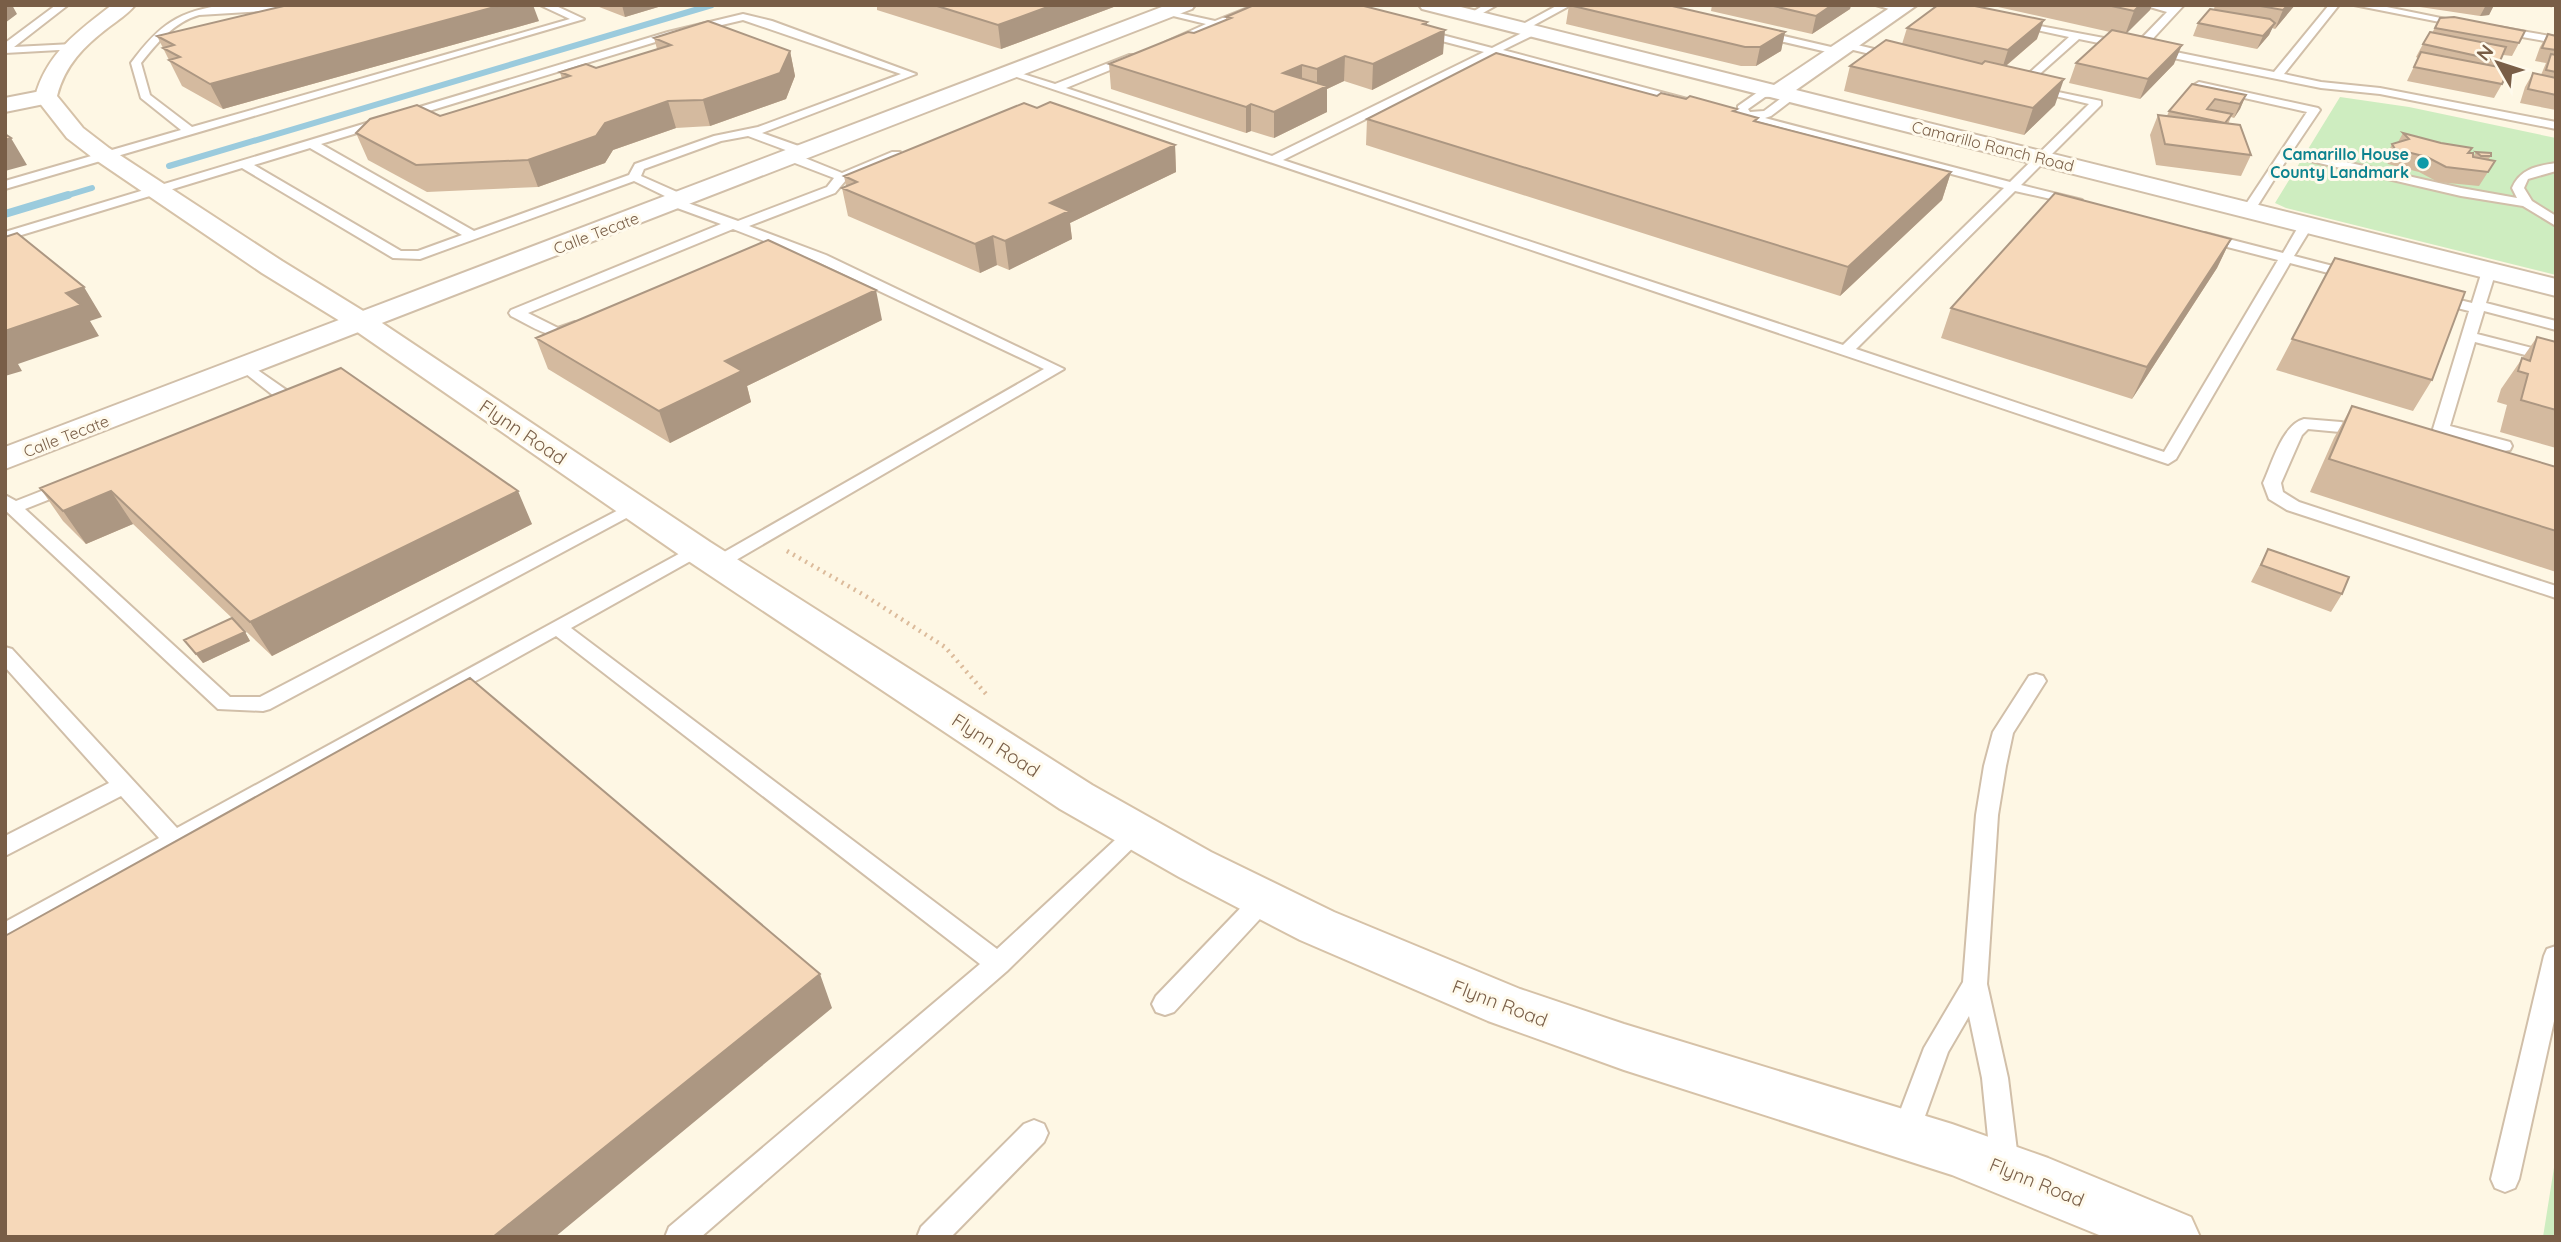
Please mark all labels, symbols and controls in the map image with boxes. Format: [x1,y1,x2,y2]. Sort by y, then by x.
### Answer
north arrow [2463,28,2533,98]
text: N [2471,39,2499,65]
street label: Camarillo Ranch Road [1910,116,2076,176]
place label: Camarillo House County Landmark [2270,144,2409,182]
marker: Camarillo House County Landmark [2415,155,2431,171]
street label: Calle Tecate [550,208,642,258]
street label: Flynn Road [475,394,571,470]
street label: Calle Tecate [20,411,112,461]
street label: Flynn Road [948,708,1044,782]
street label: Flynn Road [1449,974,1551,1032]
street label: Flynn Road [1986,1152,2088,1212]

